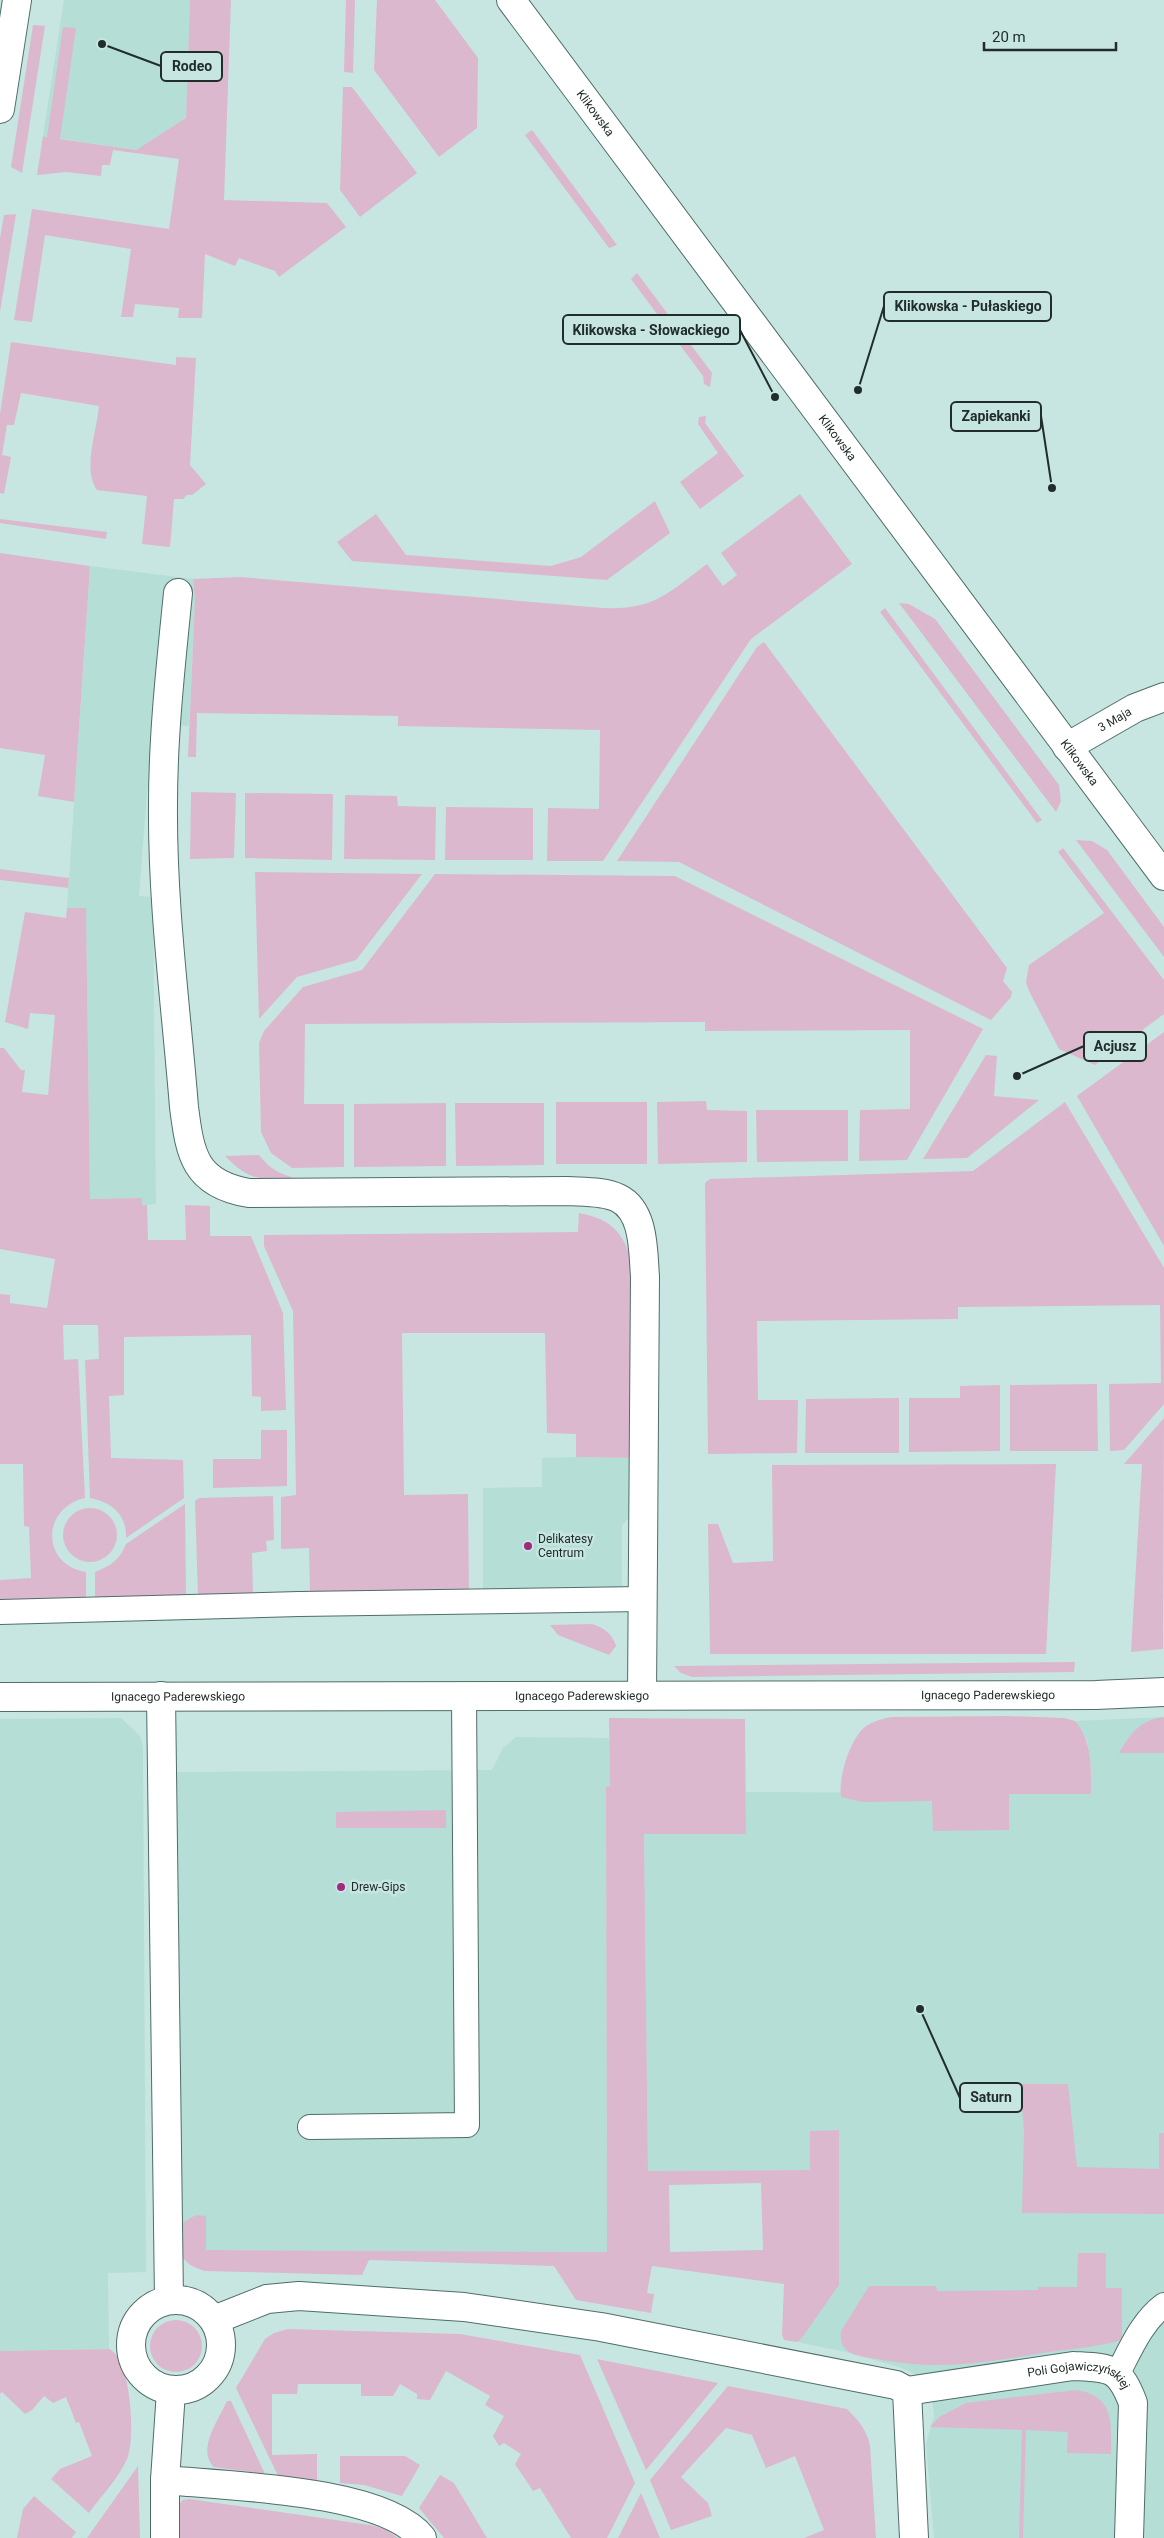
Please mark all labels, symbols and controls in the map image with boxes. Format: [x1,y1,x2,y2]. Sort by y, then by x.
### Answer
scale bar [984,20,1116,52]
text: 20 m [992,28,1026,46]
callout: Rodeo [161,52,222,81]
text: Rodeo [172,58,212,74]
street label: Klikowska [573,87,617,139]
callout: Klikowska - Pułaskiego [884,292,1051,321]
text: Klikowska - Pułaskiego [894,298,1042,314]
callout: Klikowska - Słowackiego [563,315,740,344]
text: Klikowska - Słowackiego [572,322,730,338]
callout: Zapiekanki [951,402,1041,431]
text: Zapiekanki [961,408,1031,424]
street label: Klikowska [816,412,859,464]
street label: 3 Maja [1096,705,1134,735]
street label: Klikowska [1058,737,1101,788]
callout: Acjusz [1084,1032,1146,1061]
text: Acjusz [1094,1038,1136,1054]
place label: Delikatesy Centrum [538,1532,593,1560]
marker: Delikatesy Centrum [522,1540,534,1552]
street label: Ignacego Paderewskiego [921,1688,1055,1702]
street label: Ignacego Paderewskiego [515,1689,649,1703]
street label: Ignacego Paderewskiego [111,1690,245,1704]
place label: Drew-Gips [351,1880,406,1894]
marker: Drew-Gips [335,1881,347,1893]
callout: Saturn [960,2083,1022,2112]
text: Saturn [970,2089,1012,2105]
street label: Poli Gojawiczyńskiej [1026,2359,1133,2392]

